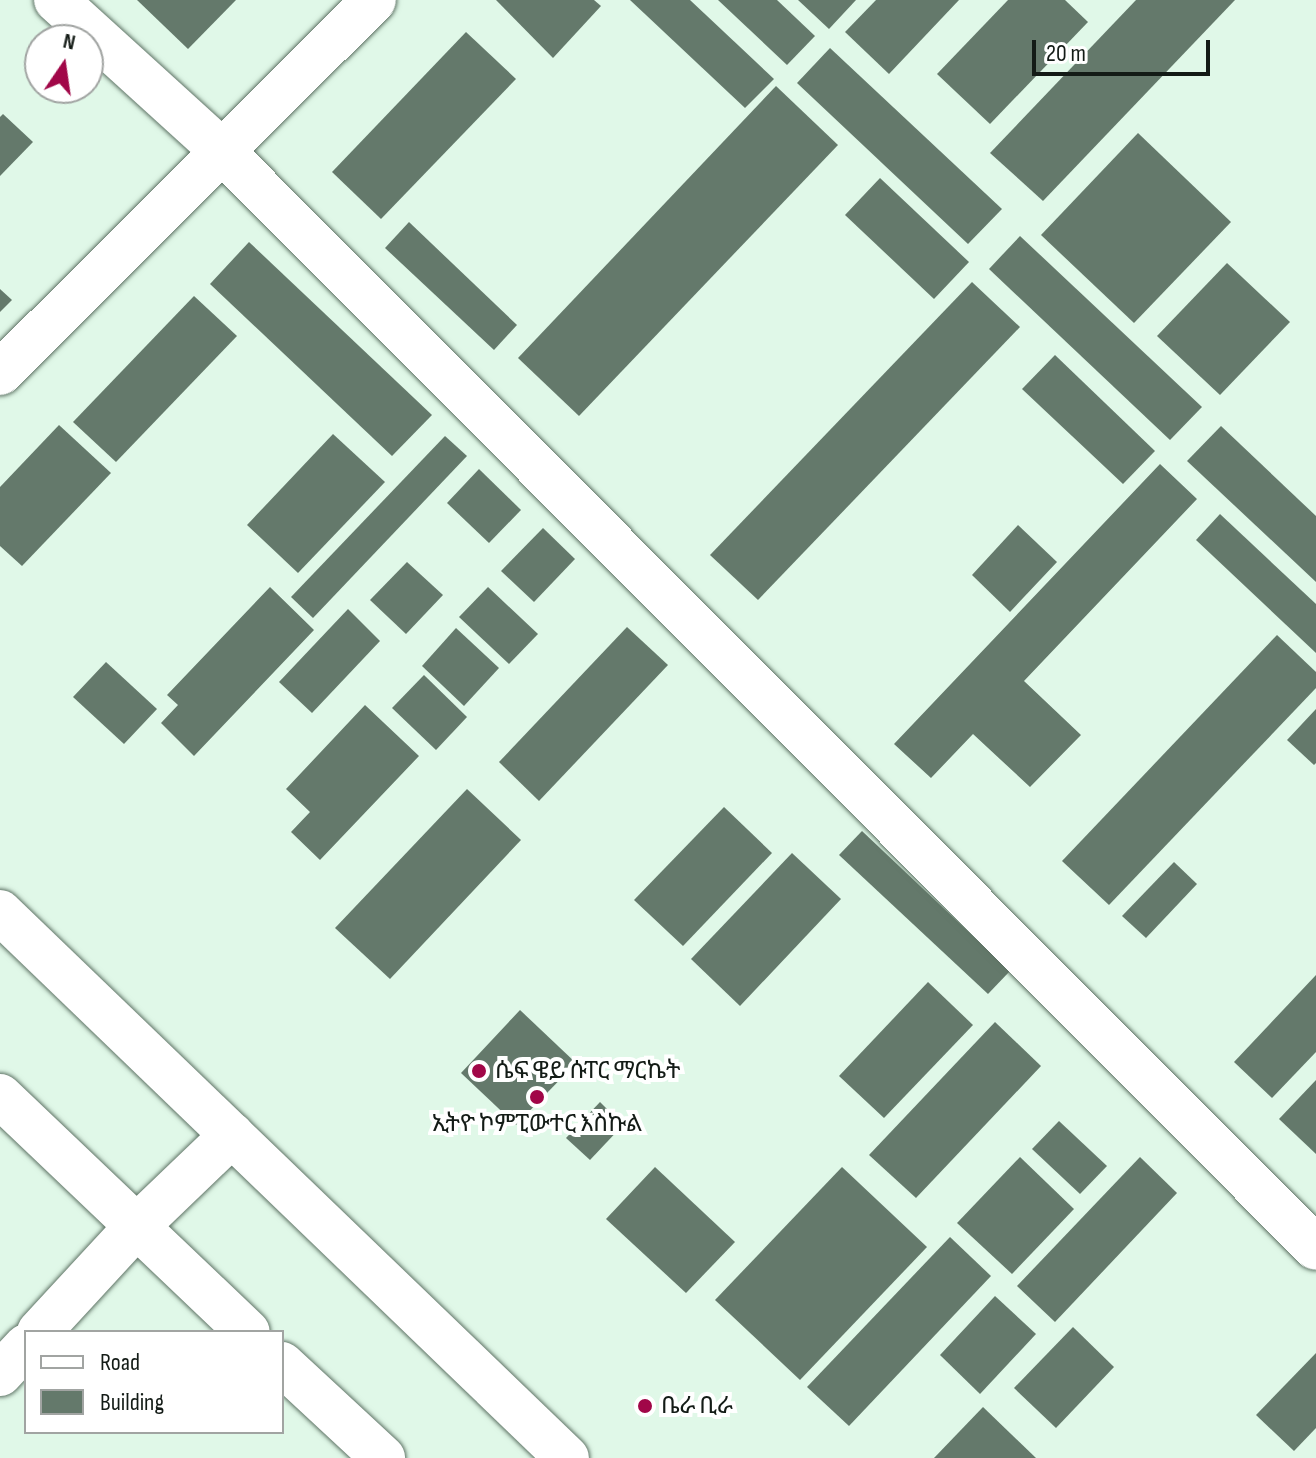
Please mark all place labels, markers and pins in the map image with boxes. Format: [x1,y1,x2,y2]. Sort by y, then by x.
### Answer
place label: ሴፍ ዌይ ሱፐር ማርኬት [495,1057,681,1085]
marker: ሴፍ ዌይ ሱፐር ማርኬት [470,1062,488,1080]
marker: ኢትዮ ኮምፒውተር እስኩል [528,1088,546,1106]
place label: ኢትዮ ኮምፒውተር እስኩል [432,1110,642,1138]
place label: ቤራ ቢራ [661,1392,733,1420]
marker: ቤራ ቢራ [636,1397,654,1415]

